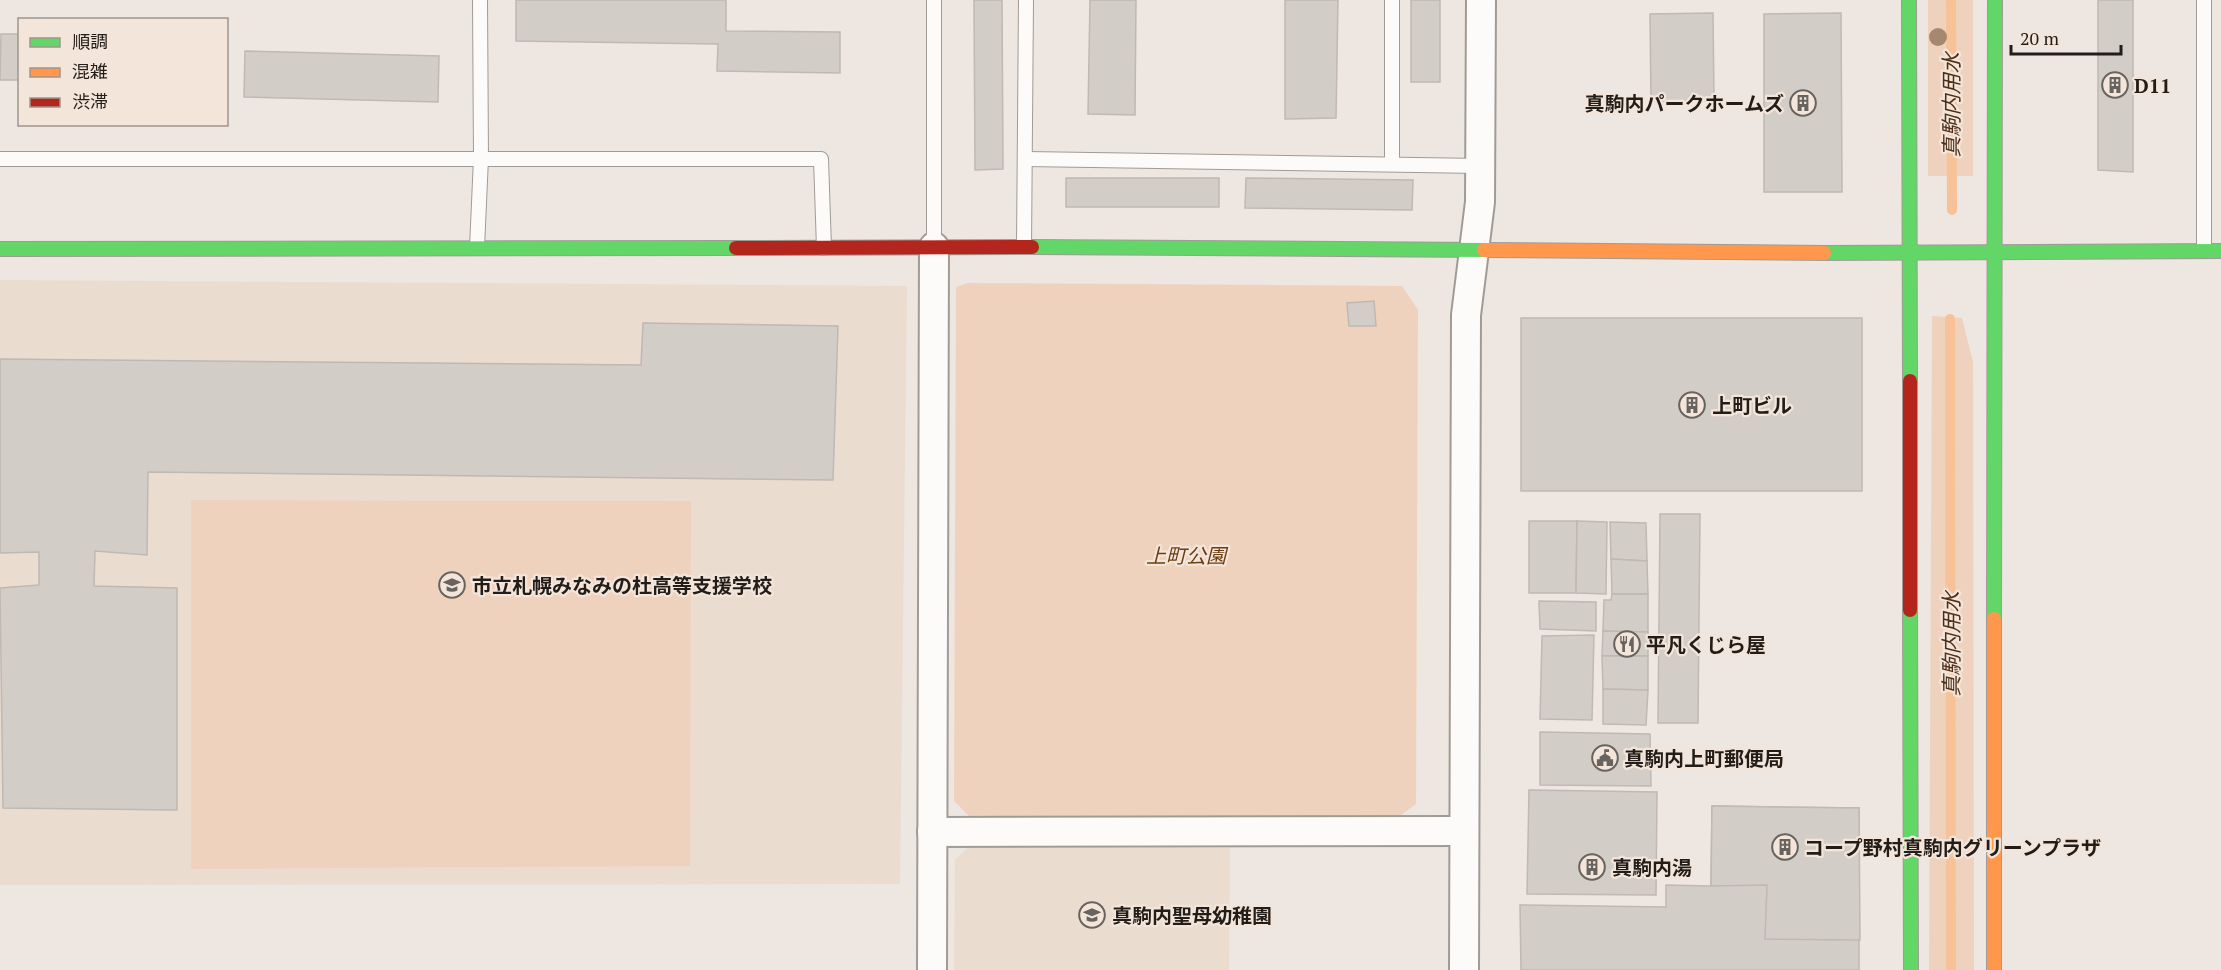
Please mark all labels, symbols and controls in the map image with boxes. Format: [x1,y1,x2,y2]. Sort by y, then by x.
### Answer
legend [18,18,228,126]
scale bar [2011,18,2120,56]
text: 20 m [2020,26,2060,50]
text: 順調 [72,29,108,53]
water label: 真駒内用水 [1937,51,1965,158]
text: 混雑 [72,59,108,83]
building icon: D11 [2100,70,2130,100]
place label: D11 [2134,72,2171,99]
building icon: 真駒内パークホームズ [1788,88,1818,118]
text: 渋滞 [72,89,108,113]
place label: 真駒内パークホームズ [1585,90,1784,117]
building icon: 上町ビル [1677,390,1707,420]
place label: 上町ビル [1712,392,1792,419]
park label: 上町公園 [1146,542,1229,569]
school or university icon: 市立札幌みなみの杜高等支援学校 [437,570,467,600]
place label: 市立札幌みなみの杜高等支援学校 [472,572,772,599]
water label: 真駒内用水 [1937,590,1965,697]
restaurant icon: 平凡くじら屋 [1612,629,1642,659]
place label: 平凡くじら屋 [1646,631,1766,658]
public building icon: 真駒内上町郵便局 [1590,743,1620,773]
place label: 真駒内上町郵便局 [1624,745,1784,772]
building icon: コープ野村真駒内グリーンプラザ [1770,832,1800,862]
place label: コープ野村真駒内グリーンプラザ [1804,834,2101,861]
building icon: 真駒内湯 [1577,852,1607,882]
place label: 真駒内湯 [1612,854,1692,881]
school or university icon: 真駒内聖母幼稚園 [1077,900,1107,930]
place label: 真駒内聖母幼稚園 [1112,902,1272,929]

